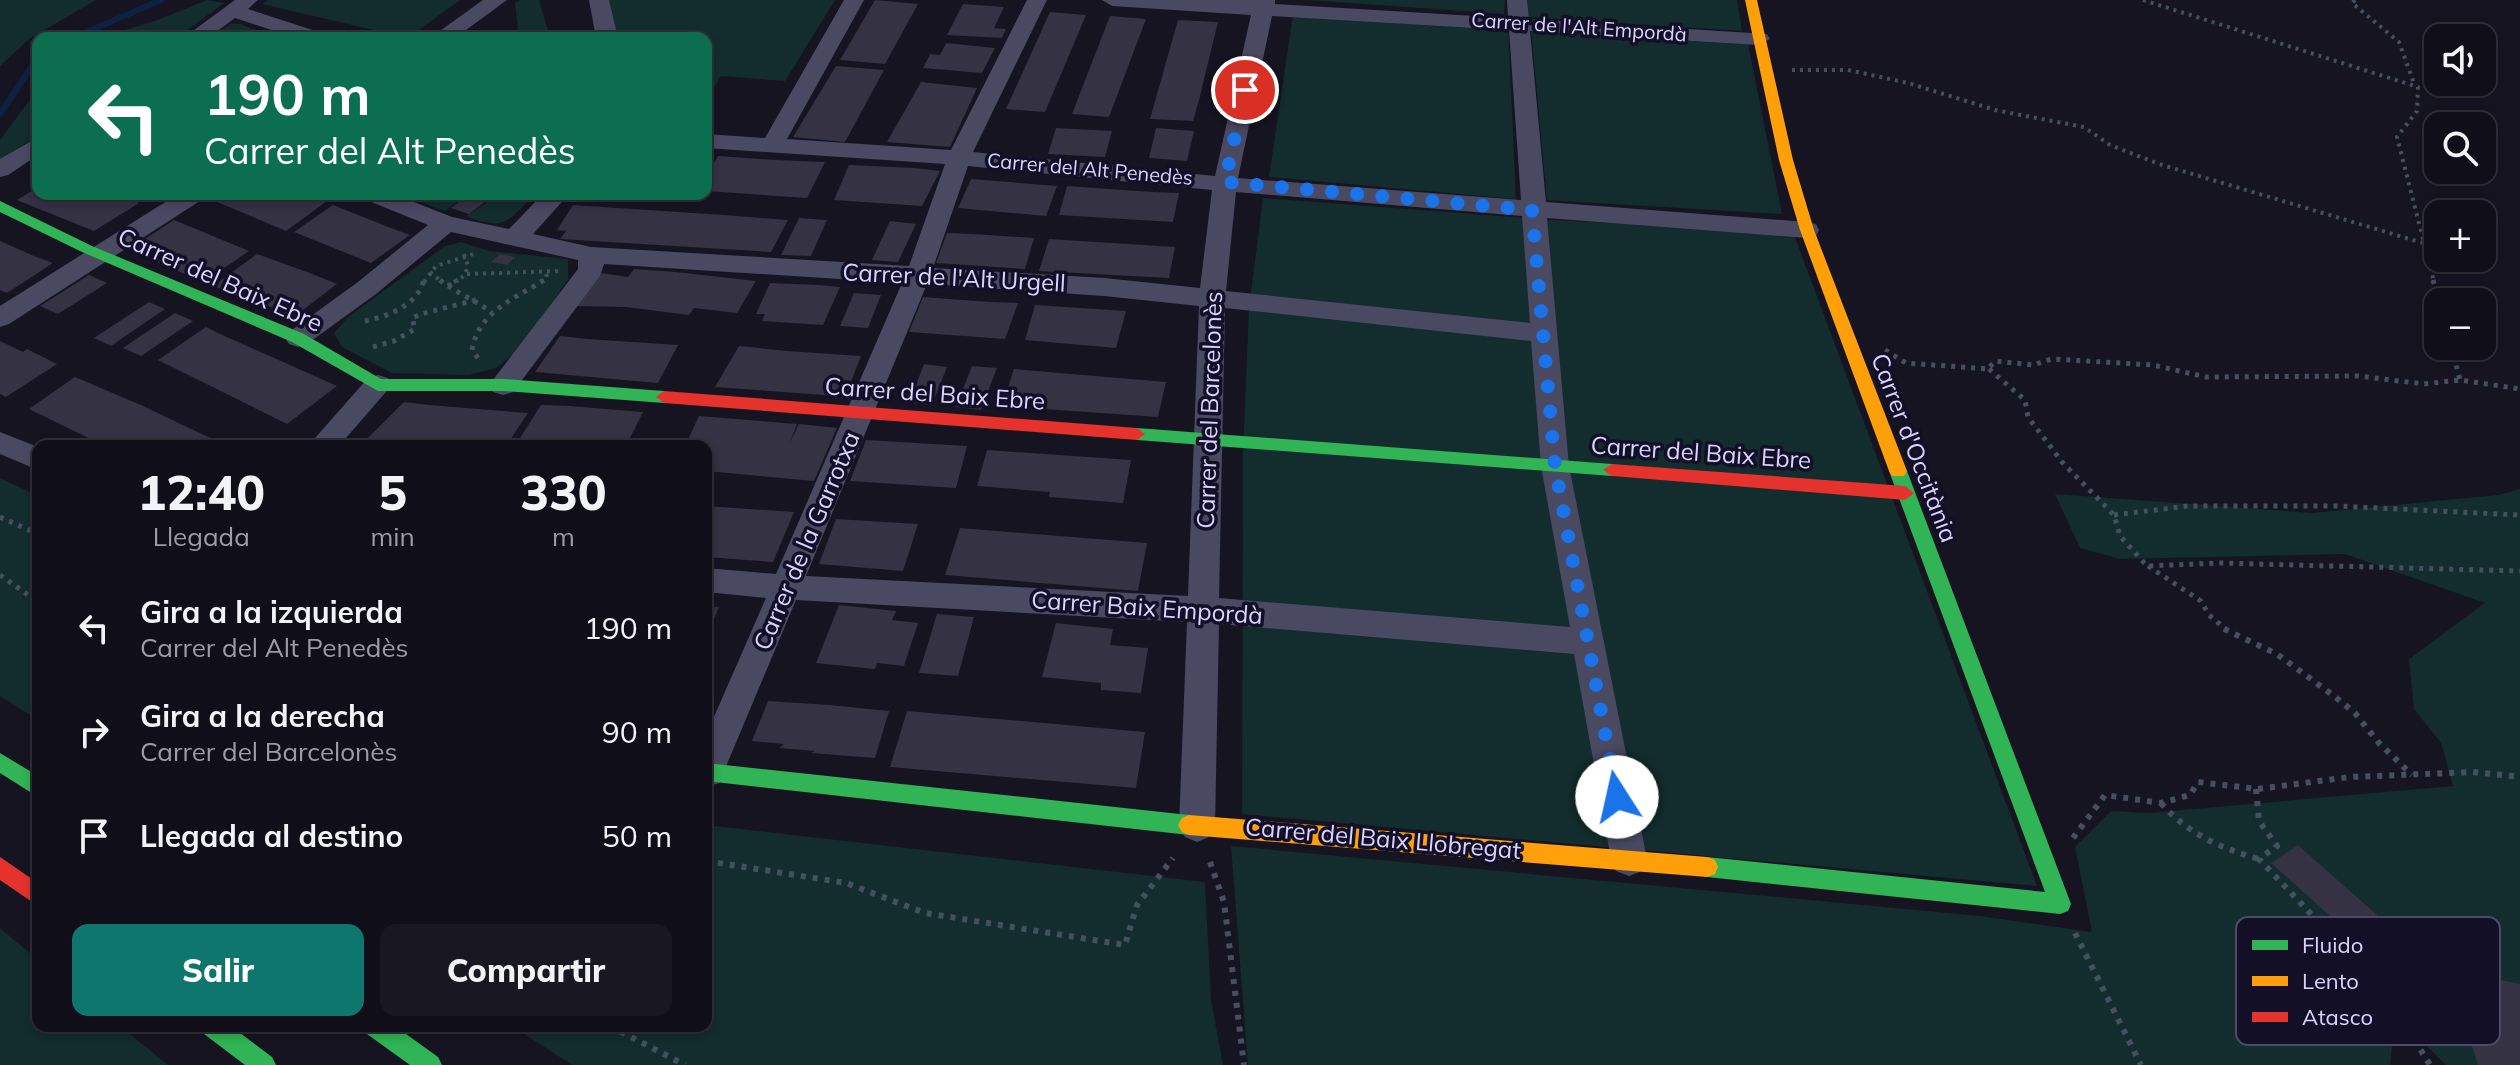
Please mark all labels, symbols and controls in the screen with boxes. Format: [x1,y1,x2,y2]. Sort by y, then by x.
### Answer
street label: Carrer de l'Alt Empordà [1470,7,1688,47]
map controls [2424,24,2496,360]
button: sound [2424,24,2496,96]
pin [1211,56,1279,124]
text: 190 m [204,59,371,129]
icon: left [72,64,176,168]
icon: arrive [1223,68,1267,112]
button: search [2424,112,2496,184]
text: Carrer del Alt Penedès [204,128,576,173]
street label: Carrer del Alt Penedès [986,147,1194,190]
button: + [2424,200,2496,272]
street label: Carrer del Baix Ebre [113,220,327,338]
street label: Carrer de l'Alt Urgell [842,256,1066,298]
button: − [2424,288,2496,360]
street label: Carrer del Barcelonès [1190,291,1228,529]
street label: Carrer d'Occitània [1865,349,1965,546]
street label: Carrer del Baix Ebre [824,370,1046,416]
street label: Carrer de la Garrotxa [746,427,866,654]
street label: Carrer del Baix Ebre [1590,429,1812,475]
text: 12:40 [137,462,265,522]
text: 5 [378,462,407,522]
text: 330 [520,462,607,522]
text: Llegada [153,520,250,553]
text: min [371,520,415,553]
text: m [552,520,575,553]
street label: Carrer Baix Empordà [1030,584,1264,630]
text: Gira a la izquierda [140,593,403,631]
icon: left [72,606,116,650]
text: 190 m [584,609,672,647]
text: Carrer del Alt Penedès [140,631,408,664]
text: Gira a la derecha [140,697,385,735]
icon: right [72,710,116,754]
text: 90 m [602,713,672,751]
text: Carrer del Barcelonès [140,735,397,768]
position arrow [1575,755,1659,839]
street label: Carrer del Baix Llobregat [1244,811,1522,865]
icon: arrive [72,814,116,858]
text: Llegada al destino [140,817,403,855]
text: 50 m [602,817,672,855]
legend [2236,917,2500,1045]
button: Salir [72,924,364,1016]
button: Compartir [380,924,672,1016]
text: Fluido [2302,931,2363,959]
text: Lento [2302,967,2359,995]
text: Atasco [2302,1003,2373,1031]

